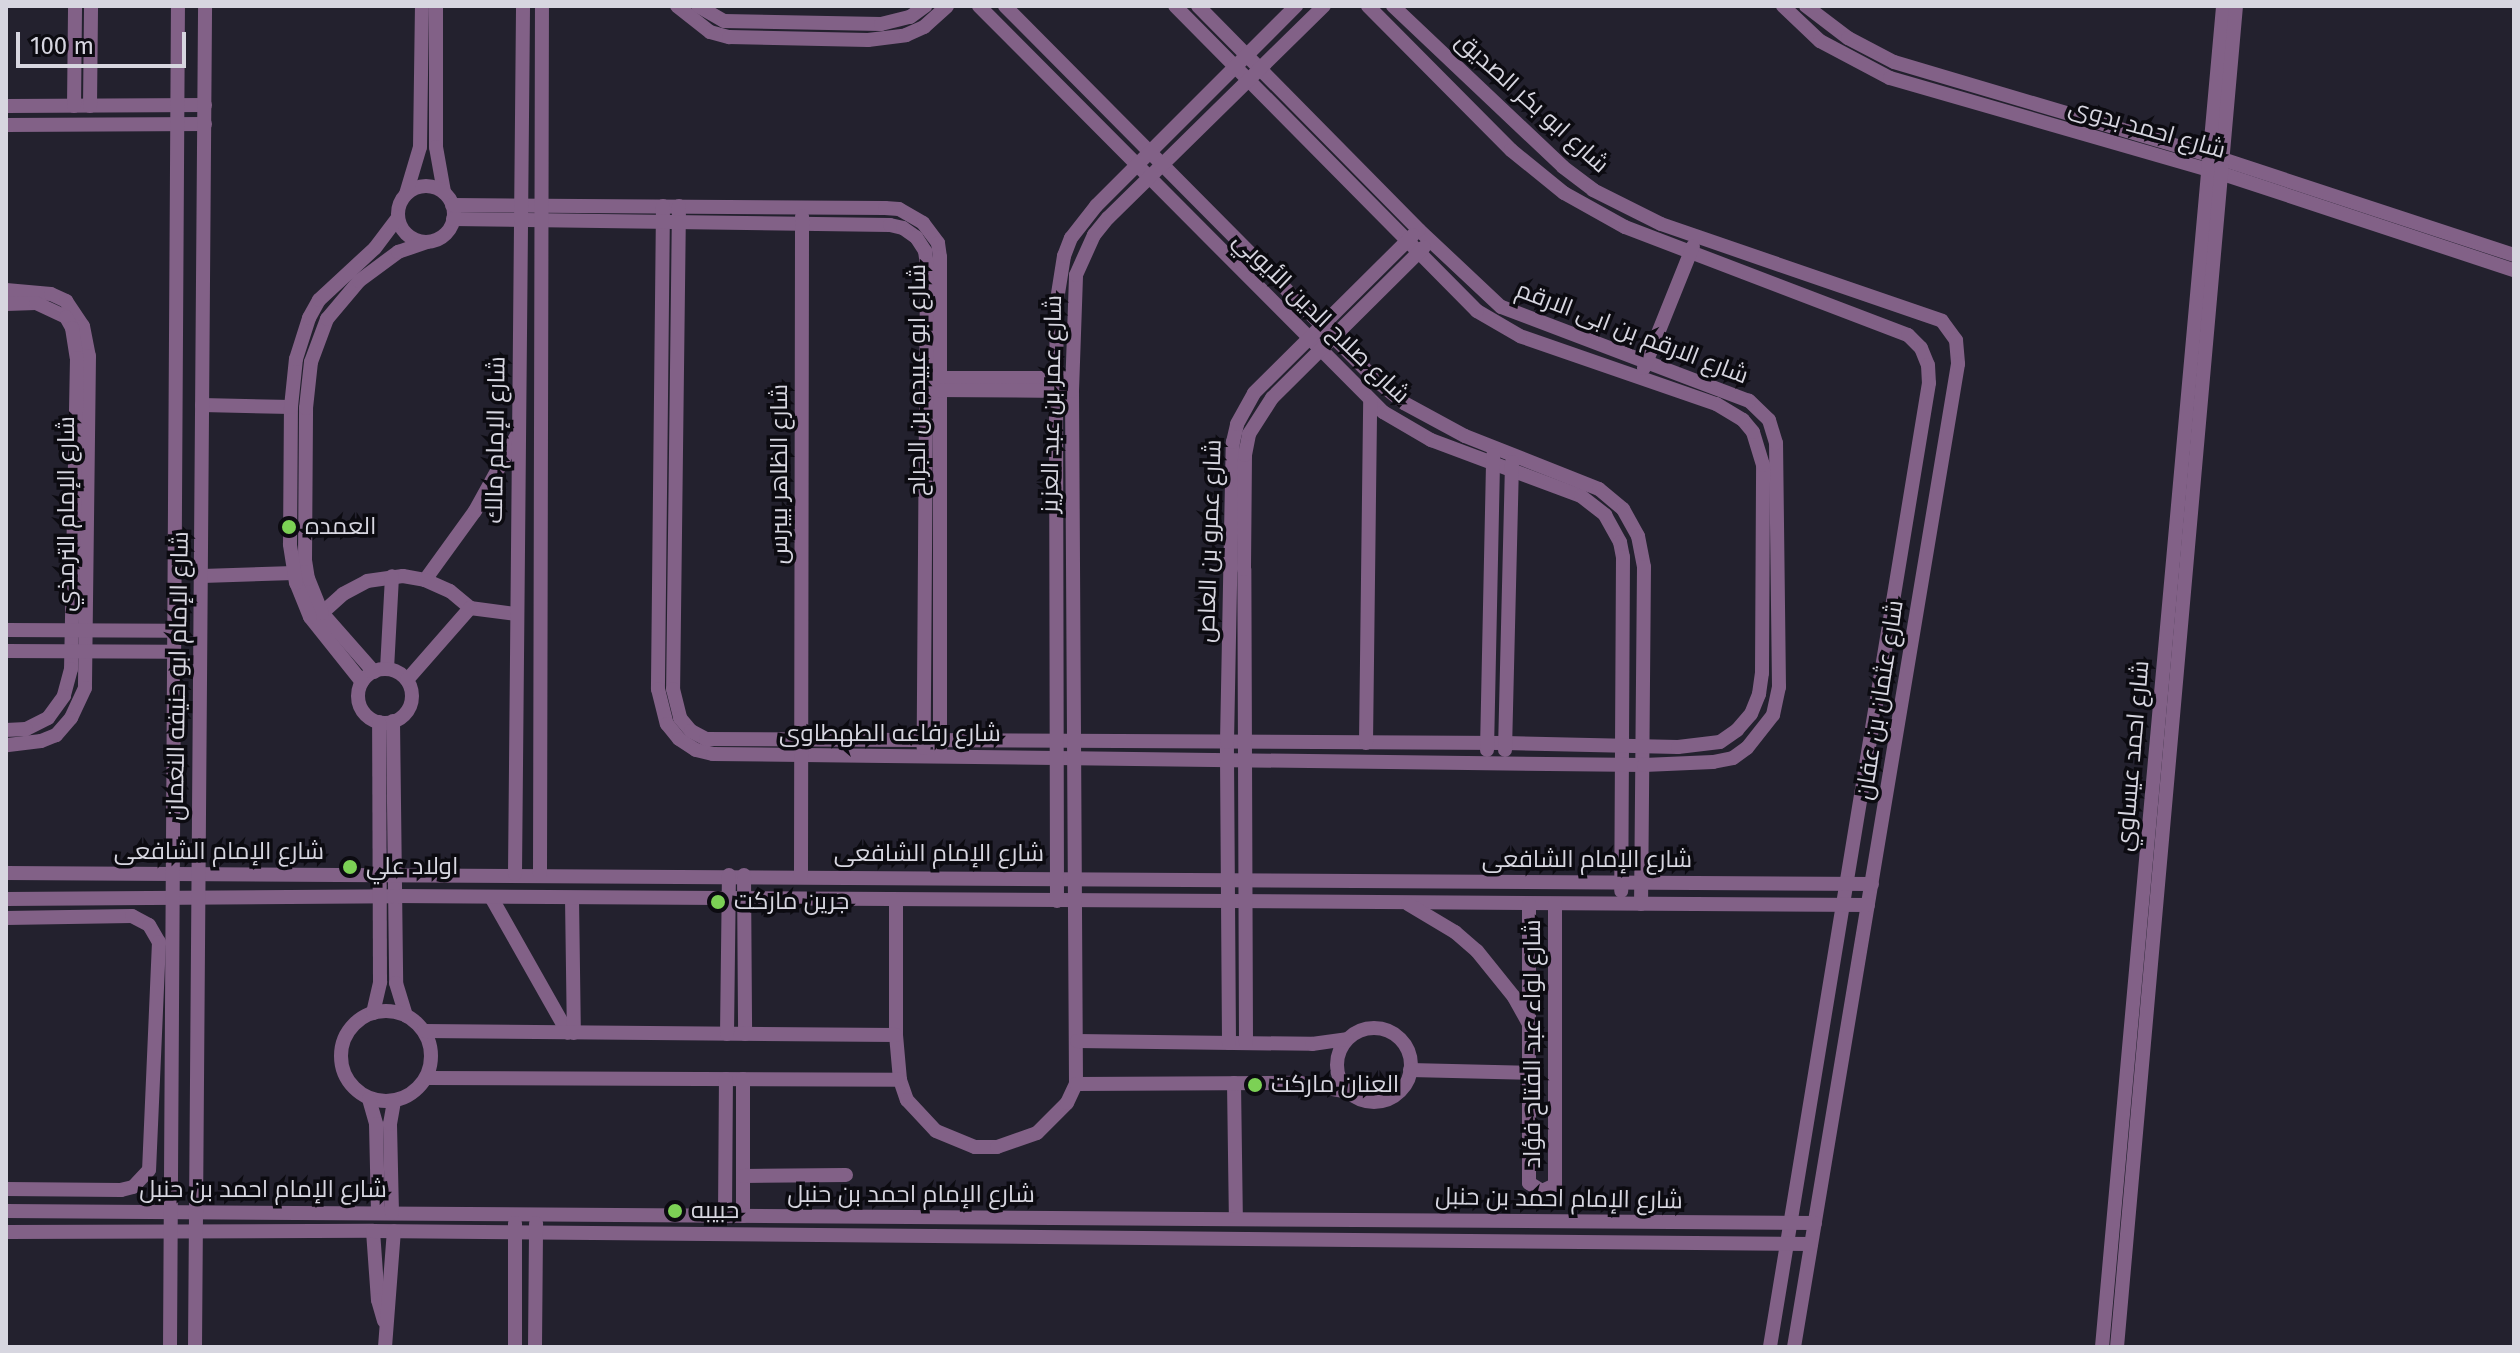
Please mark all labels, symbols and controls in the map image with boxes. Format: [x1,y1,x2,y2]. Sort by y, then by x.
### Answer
scale bar [20,16,190,66]
street label: شارع ابو بكر الصديق [1450,27,1614,179]
text: 100 m [30,32,94,60]
street label: شارع احمد بدوى [2065,93,2229,165]
street label: شارع صلاح الدين الأيوبي [1227,226,1415,410]
street label: شارع ابو عبيده بن الجراح [904,264,932,496]
street label: شارع الارقم بن ابى الارقم [1512,275,1752,391]
street label: شارع عمر بن عبد العزيز [1036,295,1068,513]
street label: شارع الإمام مالك [480,356,512,524]
street label: شارع الظاهر بيبرس [766,384,794,564]
street label: شارع الإمام الترمذي [53,416,81,612]
street label: شارع عمرو بن العاص [1192,439,1228,643]
place label: العمده [305,513,376,541]
marker: العمده [280,518,298,536]
street label: شارع الإمام ابو حنيفه النعمان [161,531,195,821]
street label: شارع عثمان بن عفان [1850,598,1910,802]
street label: شارع احمد عيساوي [2110,659,2156,853]
street label: شارع رفاعه الطهطاوى [779,720,1001,748]
street label: شارع الإمام الشافعى [114,838,324,866]
street label: شارع الإمام الشافعى [834,840,1044,868]
street label: شارع الإمام الشافعى [1482,846,1692,874]
place label: اولاد علي [366,853,458,881]
marker: اولاد علي [341,858,359,876]
place label: جرين ماركت [734,888,849,916]
marker: جرين ماركت [709,893,727,911]
street label: شارع لواء عبد الفتاح فؤاد [1519,920,1547,1168]
place label: العنان ماركت [1271,1071,1399,1099]
marker: العنان ماركت [1246,1076,1264,1094]
street label: شارع الإمام احمد بن حنبل [139,1176,387,1204]
street label: شارع الإمام احمد بن حنبل [787,1181,1035,1209]
street label: شارع الإمام احمد بن حنبل [1435,1182,1683,1216]
place label: حبيبه [691,1197,739,1225]
marker: حبيبه [666,1202,684,1220]

